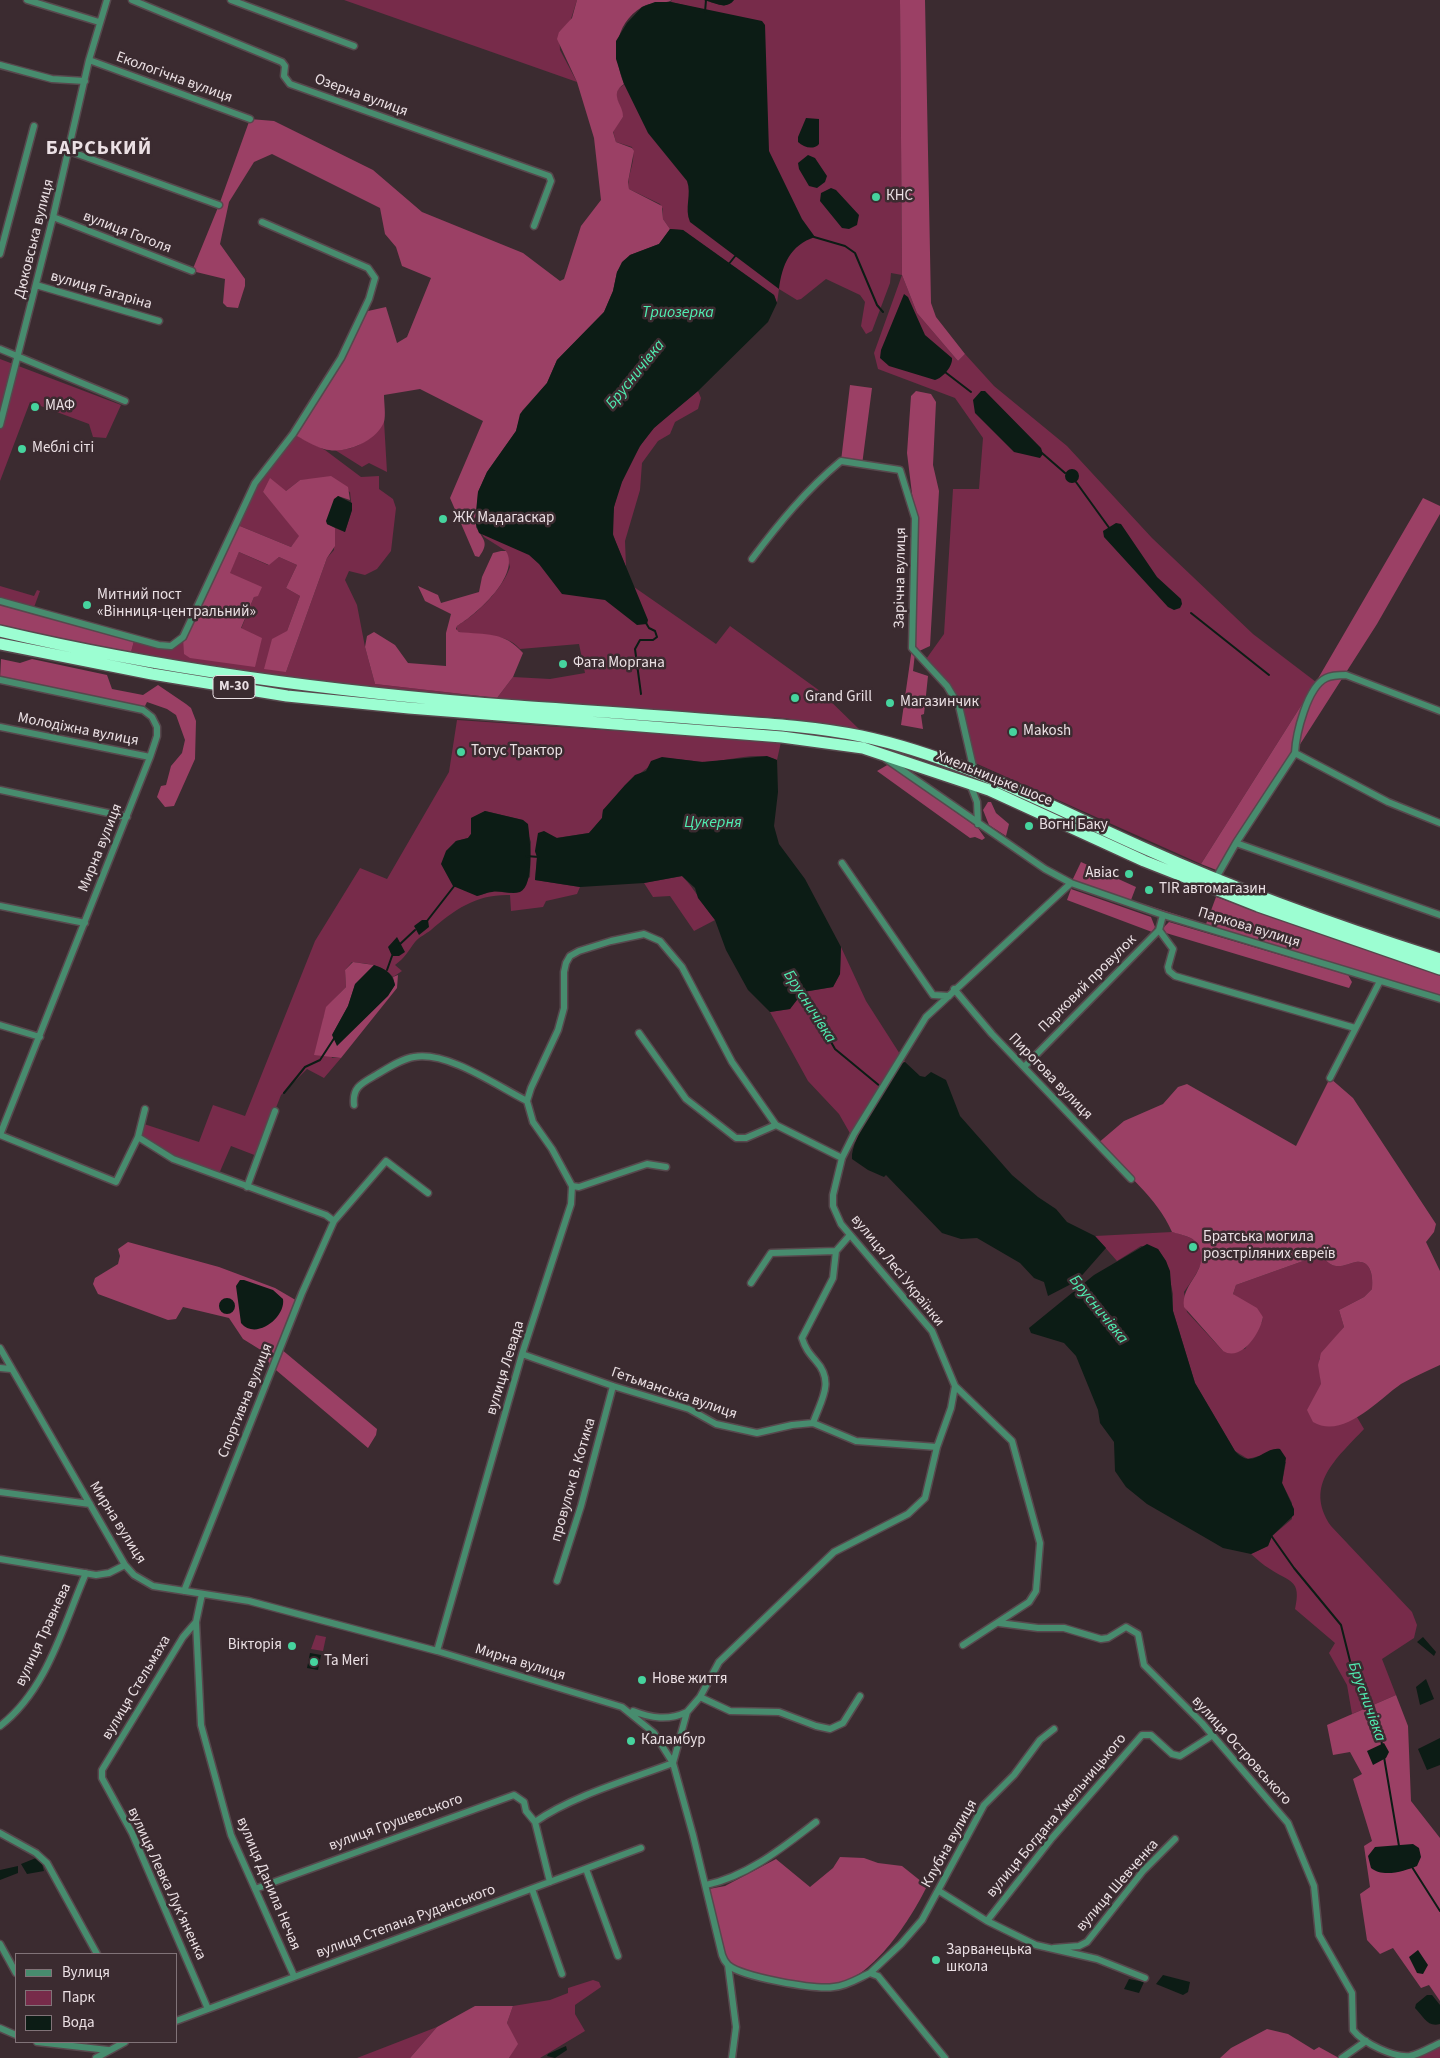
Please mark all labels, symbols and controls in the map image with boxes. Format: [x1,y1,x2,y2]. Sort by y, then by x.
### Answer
street label: Екологічна вулиця [113,49,235,107]
street label: Озерна вулиця [312,71,410,121]
district label: БАРСЬКИЙ [45,138,153,162]
street label: Дюковська вулиця [11,177,59,301]
place label: КНС [886,188,913,206]
marker: КНС [870,191,882,203]
street label: вулиця Гоголя [80,208,174,258]
street label: вулиця Гагаріна [48,268,154,314]
water label: Триозерка [642,303,714,323]
water label: Брусничівка [602,337,670,413]
place label: МАФ [45,398,75,416]
marker: МАФ [29,401,41,413]
place label: Меблі сіті [32,440,94,458]
marker: Меблі сіті [16,443,28,455]
place label: ЖК Мадагаскар [453,510,554,528]
marker: ЖК Мадагаскар [437,513,449,525]
street label: Зарічна вулиця [891,527,911,629]
place label: Митний пост «Вінниця-центральний» [97,587,256,622]
marker: Митний пост «Вінниця-центральний» [81,599,93,611]
place label: Фата Моргана [573,655,665,673]
marker: Фата Моргана [557,658,569,670]
road number: М-30 [213,676,255,699]
place label: Grand Grill [805,689,872,707]
marker: Grand Grill [789,692,801,704]
place label: Магазинчик [900,694,979,712]
marker: Магазинчик [884,697,896,709]
street label: Молодіжна вулиця [16,709,140,751]
place label: Makosh [1023,723,1071,741]
marker: Makosh [1007,726,1019,738]
place label: Тотус Трактор [471,743,563,761]
marker: Тотус Трактор [455,746,467,758]
street label: Хмельницьке шосе [933,748,1055,810]
street label: Мирна вулиця [75,801,127,895]
water label: Цукерня [684,813,742,833]
place label: Вогні Баку [1039,817,1108,835]
marker: Вогні Баку [1023,820,1035,832]
place label: Авіас [1085,865,1119,883]
marker: Авіас [1123,868,1135,880]
place label: TIR автомагазин [1159,881,1266,899]
marker: TIR автомагазин [1143,884,1155,896]
street label: Паркова вулиця [1196,904,1302,952]
street label: Парковий провулок [1035,931,1141,1037]
water label: Брусничівка [778,967,840,1047]
street label: Пирогова вулиця [1004,1030,1096,1124]
street label: вулиця Лесі Українки [846,1211,948,1331]
place label: Братська могила розстріляних євреїв [1203,1229,1335,1264]
marker: Братська могила розстріляних євреїв [1187,1241,1199,1253]
water label: Брусничівка [1064,1272,1132,1348]
street label: вулиця Левада [483,1319,529,1417]
street label: Спортивна вулиця [215,1341,277,1461]
street label: Гетьманська вулиця [609,1364,739,1424]
street label: провулок В. Котика [548,1416,600,1544]
street label: Мирна вулиця [85,1479,149,1567]
street label: вулиця Травнева [12,1581,76,1689]
street label: вулиця Стельмаха [99,1632,175,1744]
place label: Вікторія [228,1637,282,1655]
marker: Вікторія [286,1640,298,1652]
street label: Мирна вулиця [473,1641,567,1685]
place label: Ta Meri [324,1653,369,1671]
marker: Ta Meri [308,1656,320,1668]
water label: Брусничівка [1343,1660,1389,1744]
place label: Нове життя [652,1671,727,1689]
marker: Нове життя [636,1674,648,1686]
street label: вулиця Островського [1187,1693,1295,1809]
street label: вулиця Богдана Хмельницького [983,1730,1131,1902]
place label: Каламбур [641,1732,706,1750]
marker: Каламбур [625,1735,637,1747]
street label: вулиця Грушевського [327,1790,465,1856]
street label: Клубна вулиця [918,1797,982,1891]
street label: вулиця Левка Лук'яненка [123,1805,209,1963]
street label: вулиця Данила Нечая [232,1815,304,1953]
street label: вулиця Шевченка [1073,1836,1163,1936]
street label: вулиця Степана Руданського [314,1881,498,1963]
place label: Зарванецька школа [946,1942,1032,1977]
legend [15,1953,178,2043]
marker: Зарванецька школа [930,1954,942,1966]
text: Вулиця [62,1962,110,1983]
text: Парк [62,1987,95,2008]
text: Вода [62,2012,95,2033]

